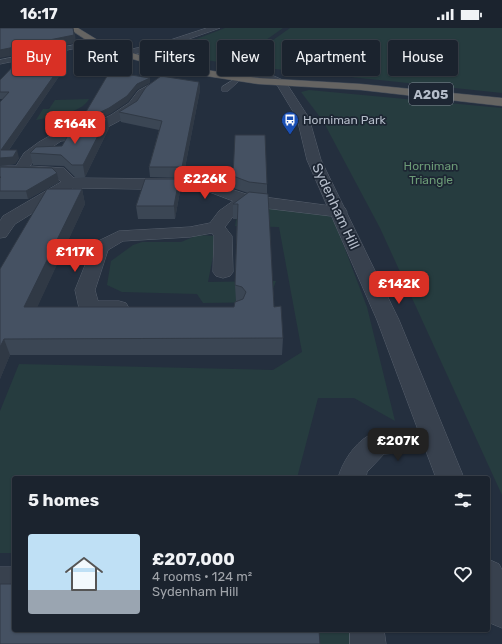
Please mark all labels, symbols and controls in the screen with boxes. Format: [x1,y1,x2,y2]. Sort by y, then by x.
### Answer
text: 16:17 [20,5,58,23]
chip: Buy [12,40,66,76]
chip: Rent [74,40,132,76]
chip: Filters [140,40,209,76]
chip: New [217,40,274,76]
chip: Apartment [282,40,380,76]
chip: House [388,40,458,76]
road number: A205 [409,83,453,105]
bus stop icon: Horniman Park [280,110,300,135]
pin: £164K [47,111,103,145]
place label: Horniman Park [303,113,386,127]
text: £164K [54,116,96,131]
park label: Horniman Triangle [404,159,458,187]
street label: Sydenham Hill [308,160,363,252]
pin: £226K [177,166,233,200]
text: £226K [183,171,227,186]
pin: £117K [47,239,103,273]
text: £117K [56,244,94,259]
pin: £142K [371,271,427,305]
text: £142K [378,276,420,291]
pin: £207K [370,428,426,462]
text: £207K [377,433,419,448]
icon: filters [452,489,474,511]
text: 5 homes [28,490,99,510]
text: £207,000 [152,549,235,569]
icon: home [60,550,108,598]
icon: heart [452,563,474,585]
text: 4 rooms · 124 m² [152,569,252,584]
text: Sydenham Hill [152,584,239,599]

